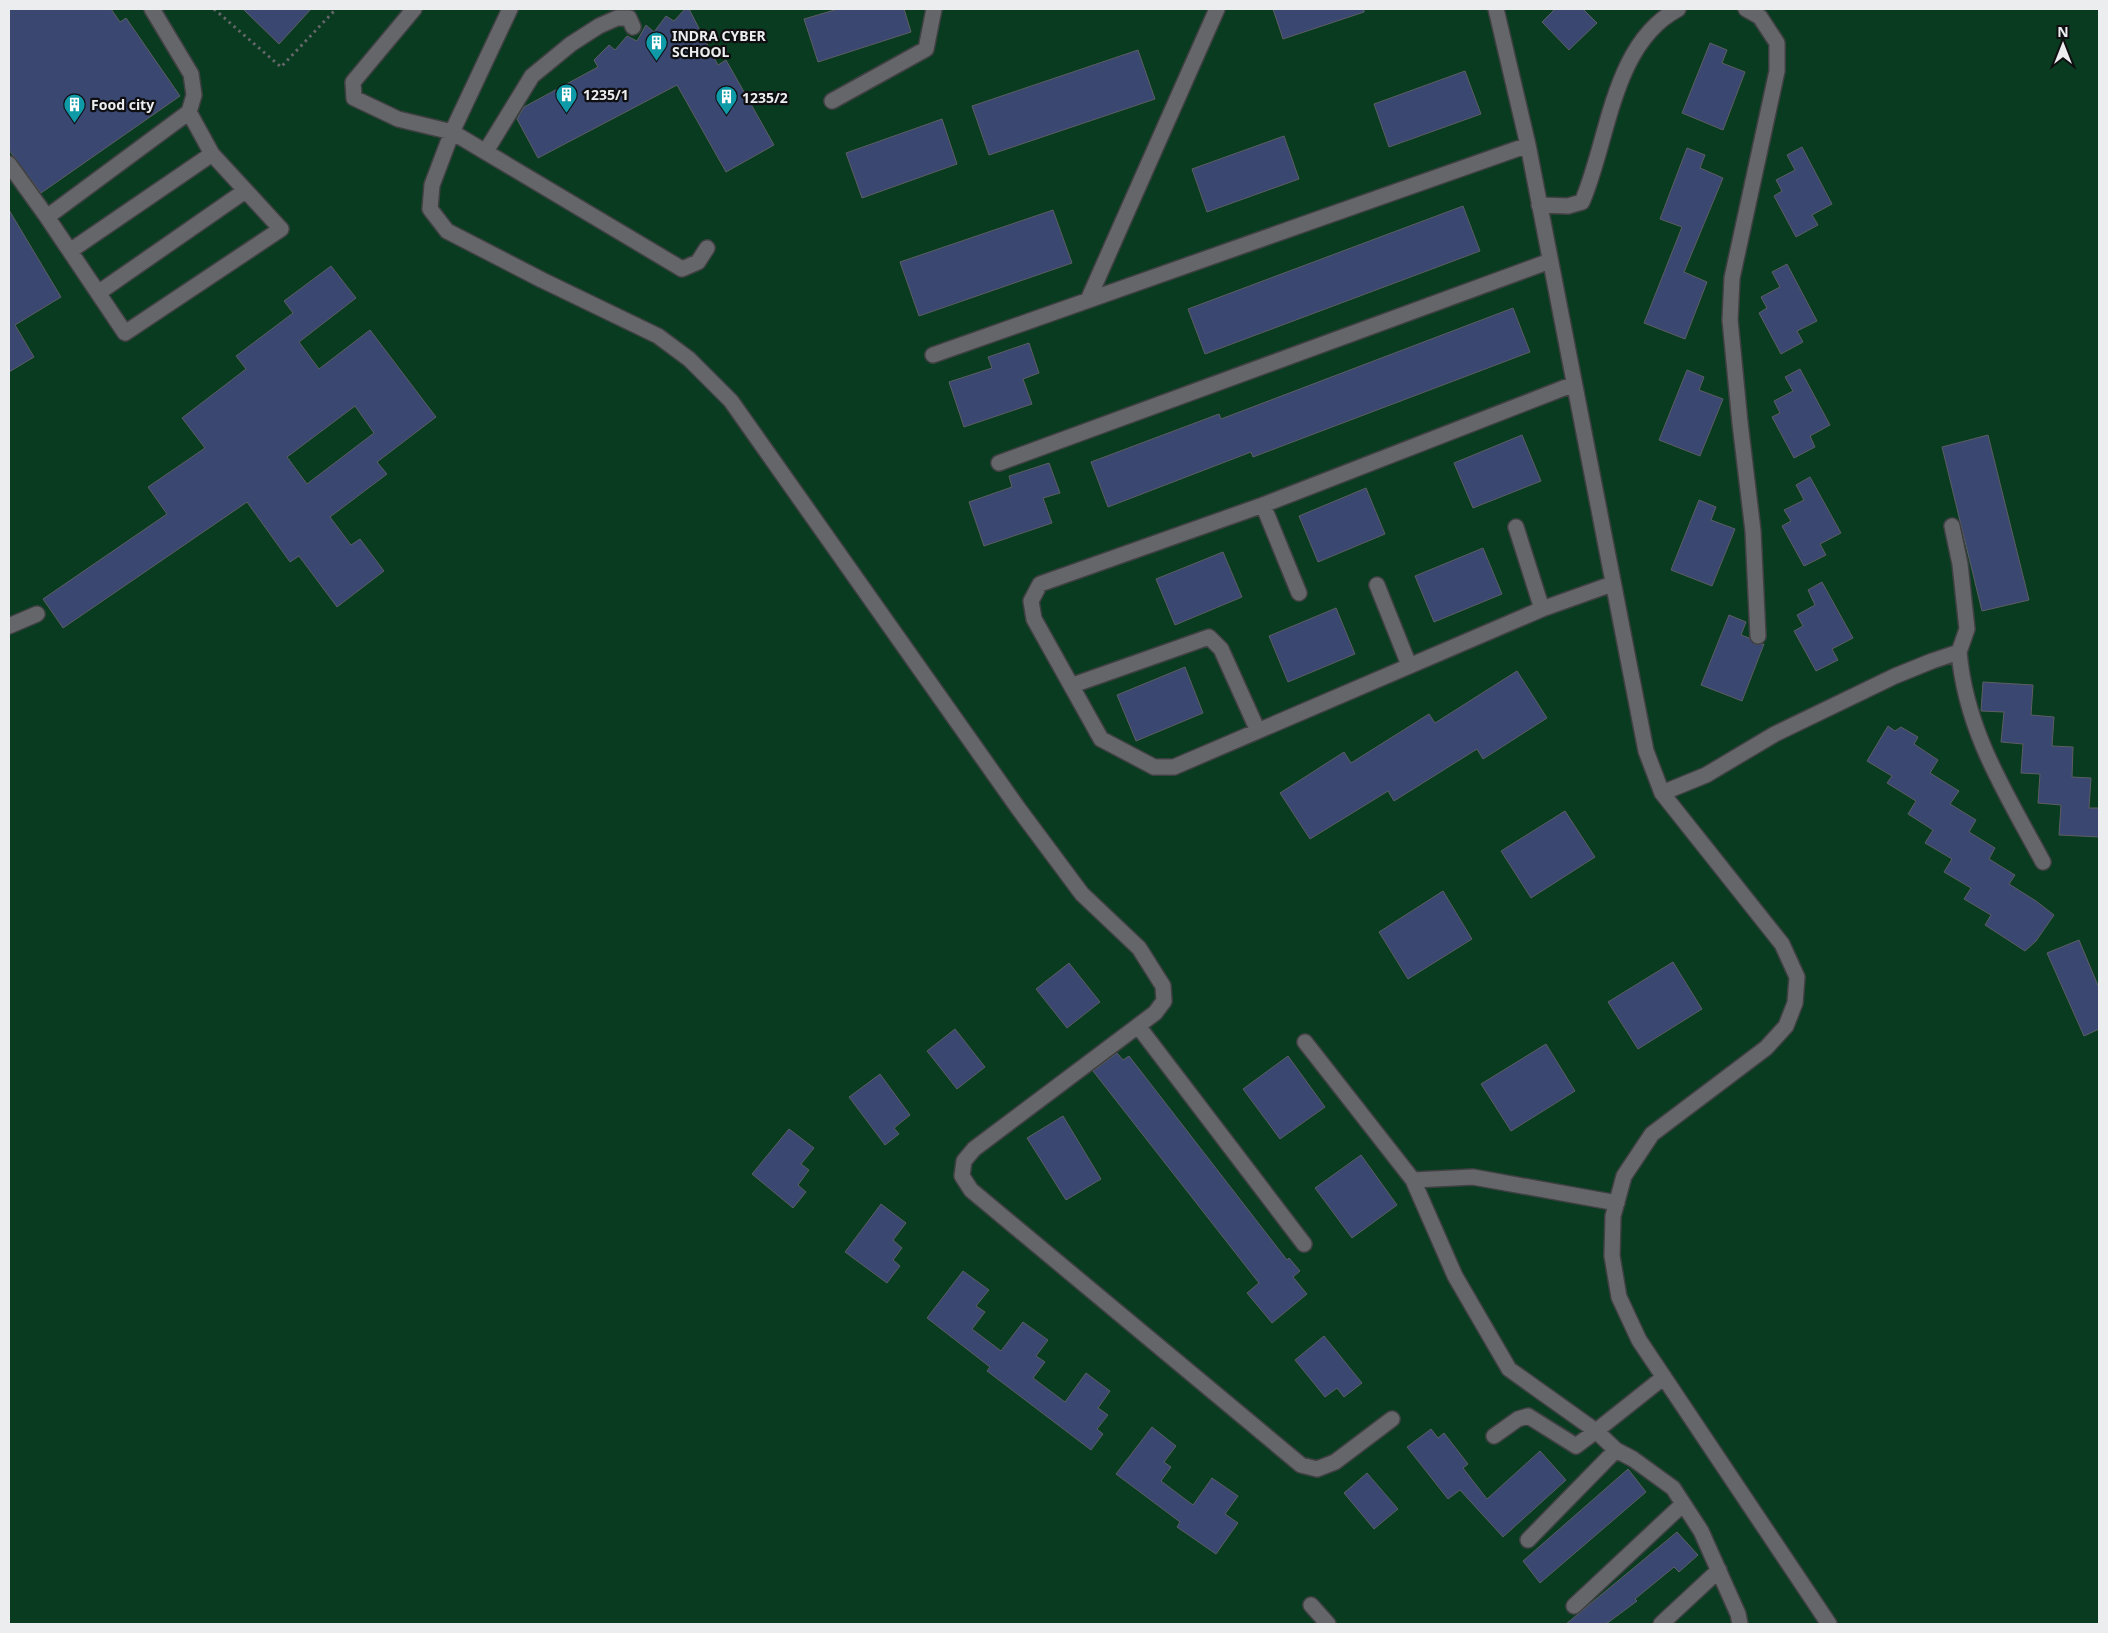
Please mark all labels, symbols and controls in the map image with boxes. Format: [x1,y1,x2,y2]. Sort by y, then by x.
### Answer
north arrow [2038,20,2088,70]
text: N [2057,22,2069,41]
place label: INDRA CYBER SCHOOL [672,26,766,61]
building icon: INDRA CYBER SCHOOL [644,31,668,62]
building icon: 1235/1 [555,82,579,113]
place label: 1235/1 [583,85,629,104]
building icon: 1235/2 [714,85,738,116]
place label: 1235/2 [742,88,788,107]
building icon: Food city [63,92,87,123]
place label: Food city [91,95,154,114]

